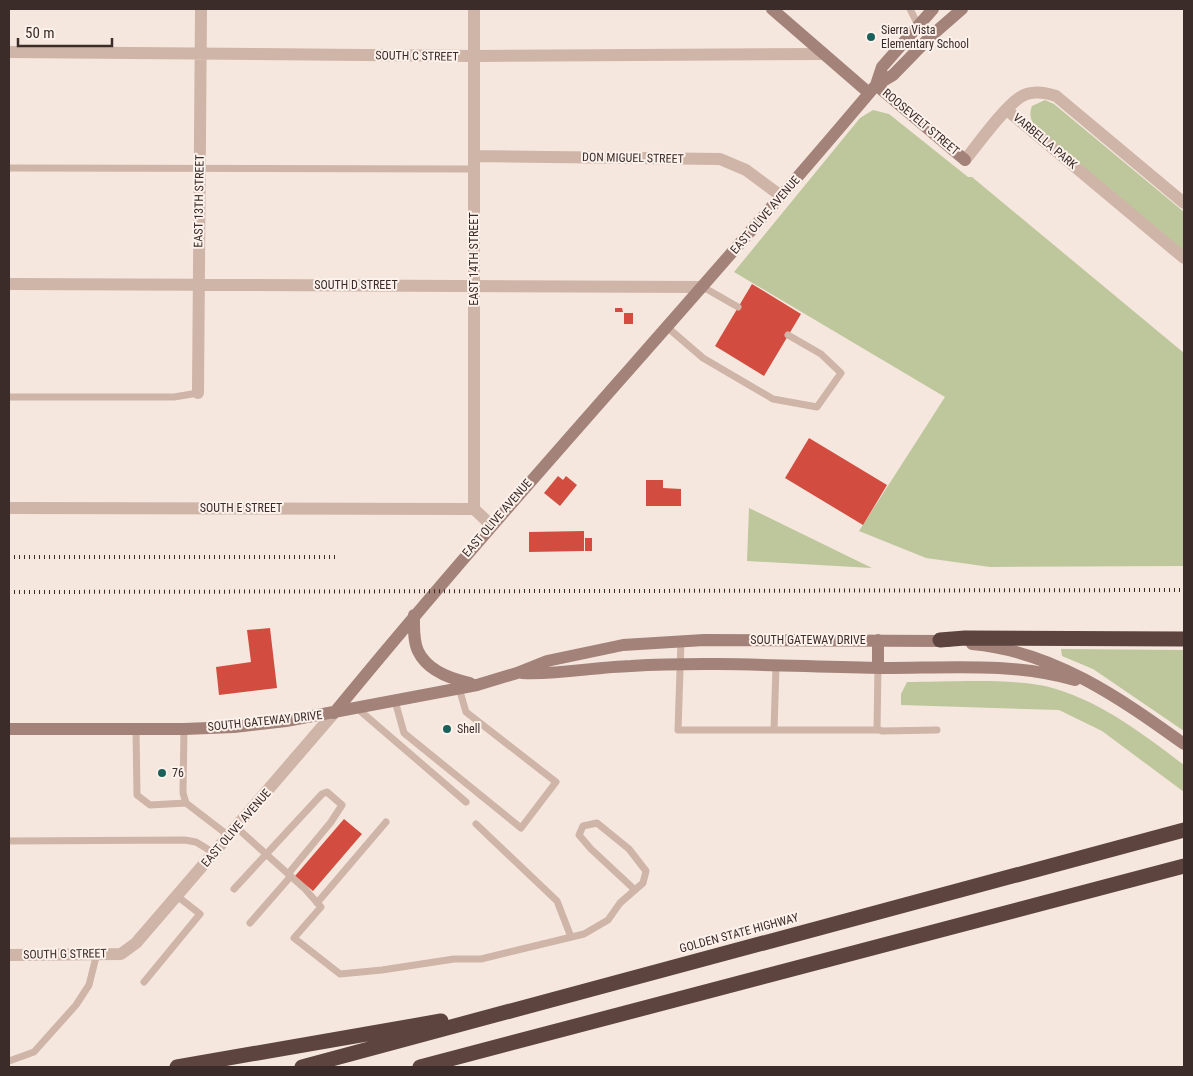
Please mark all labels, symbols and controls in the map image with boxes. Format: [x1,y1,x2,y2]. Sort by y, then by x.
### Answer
scale bar [18,15,111,47]
place label: Sierra Vista Elementary School [881,23,969,51]
text: 50 m [25,24,55,42]
marker: Sierra Vista Elementary School [865,31,877,43]
street label: SOUTH C STREET [375,48,459,64]
street label: ROOSEVELT STREET [880,86,962,158]
street label: VARBELLA PARK [1010,110,1080,172]
street label: DON MIGUEL STREET [582,150,684,166]
street label: EAST 13TH STREET [191,154,207,248]
street label: EAST OLIVE AVENUE [727,173,803,257]
street label: EAST 14TH STREET [467,212,481,306]
street label: SOUTH D STREET [314,278,398,292]
street label: EAST OLIVE AVENUE [459,476,535,560]
street label: SOUTH E STREET [200,501,282,515]
street label: SOUTH GATEWAY DRIVE [750,633,866,647]
street label: SOUTH GATEWAY DRIVE [207,708,323,734]
place label: Shell [457,722,480,736]
marker: Shell [441,723,453,735]
place label: 76 [172,766,184,780]
marker: 76 [156,767,168,779]
street label: EAST OLIVE AVENUE [198,786,274,870]
street label: GOLDEN STATE HIGHWAY [678,910,801,956]
street label: SOUTH G STREET [23,946,107,962]

